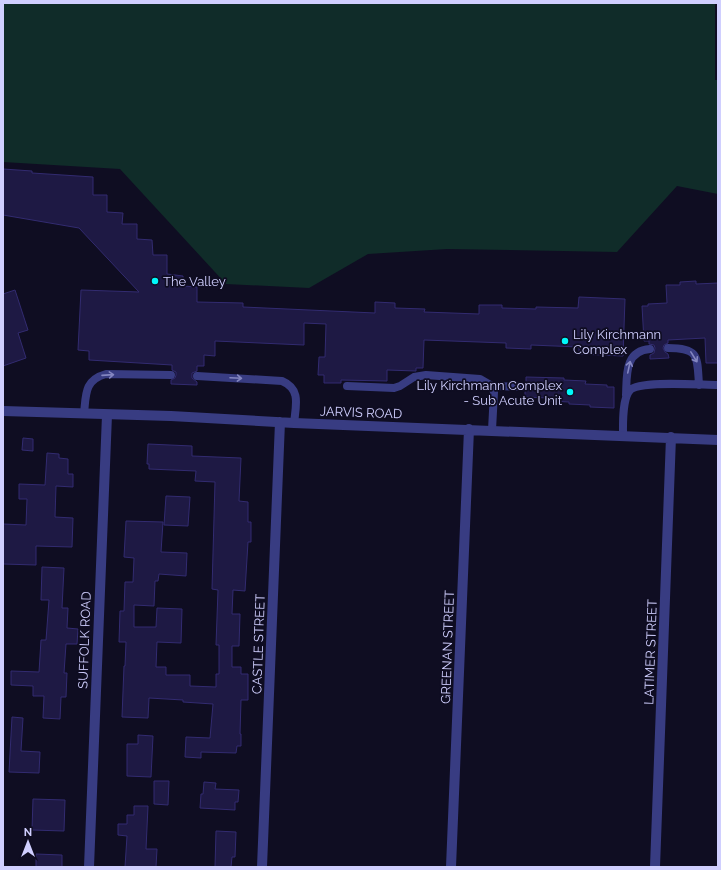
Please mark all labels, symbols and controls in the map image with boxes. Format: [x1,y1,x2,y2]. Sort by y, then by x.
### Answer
place label: The Valley [163,274,226,289]
marker: The Valley [150,276,160,286]
place label: Lily Kirchmann Complex [573,327,661,357]
marker: Lily Kirchmann Complex [560,336,570,346]
one-way arrow [690,351,698,363]
one-way arrow [625,361,633,374]
one-way arrow [102,371,115,378]
one-way arrow [229,375,242,382]
place label: Lily Kirchmann Complex - Sub Acute Unit [416,378,563,408]
marker: Lily Kirchmann Complex - Sub Acute Unit [565,387,575,397]
street label: JARVIS ROAD [320,404,402,421]
street label: GREENAN STREET [438,590,457,704]
street label: SUFFOLK ROAD [75,591,94,689]
street label: CASTLE STREET [249,594,268,694]
street label: LATIMER STREET [641,599,660,705]
north arrow [8,822,48,862]
text: N [24,826,32,839]

